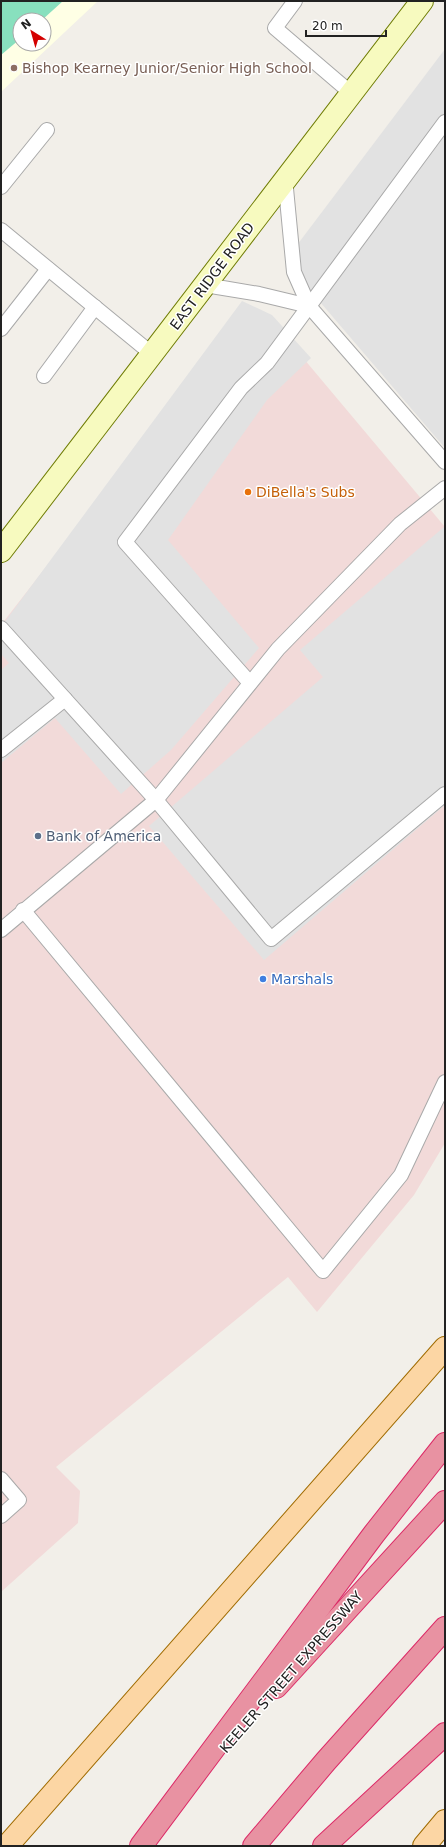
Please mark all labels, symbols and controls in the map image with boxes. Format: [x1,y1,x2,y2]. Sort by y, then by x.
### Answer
north arrow [12,12,52,52]
scale bar [306,12,386,38]
text: N [19,16,34,32]
text: 20 m [312,19,343,33]
place label: Bishop Kearney Junior/Senior High School [22,60,312,76]
marker: Bishop Kearney Junior/Senior High School [9,63,19,73]
street label: EAST RIDGE ROAD [167,219,257,333]
place label: DiBella's Subs [256,484,355,500]
marker: DiBella's Subs [243,487,253,497]
place label: Bank of America [46,828,161,844]
marker: Bank of America [33,831,43,841]
place label: Marshals [271,971,333,987]
marker: Marshals [258,974,268,984]
street label: KEELER STREET EXPRESSWAY [216,1588,366,1756]

